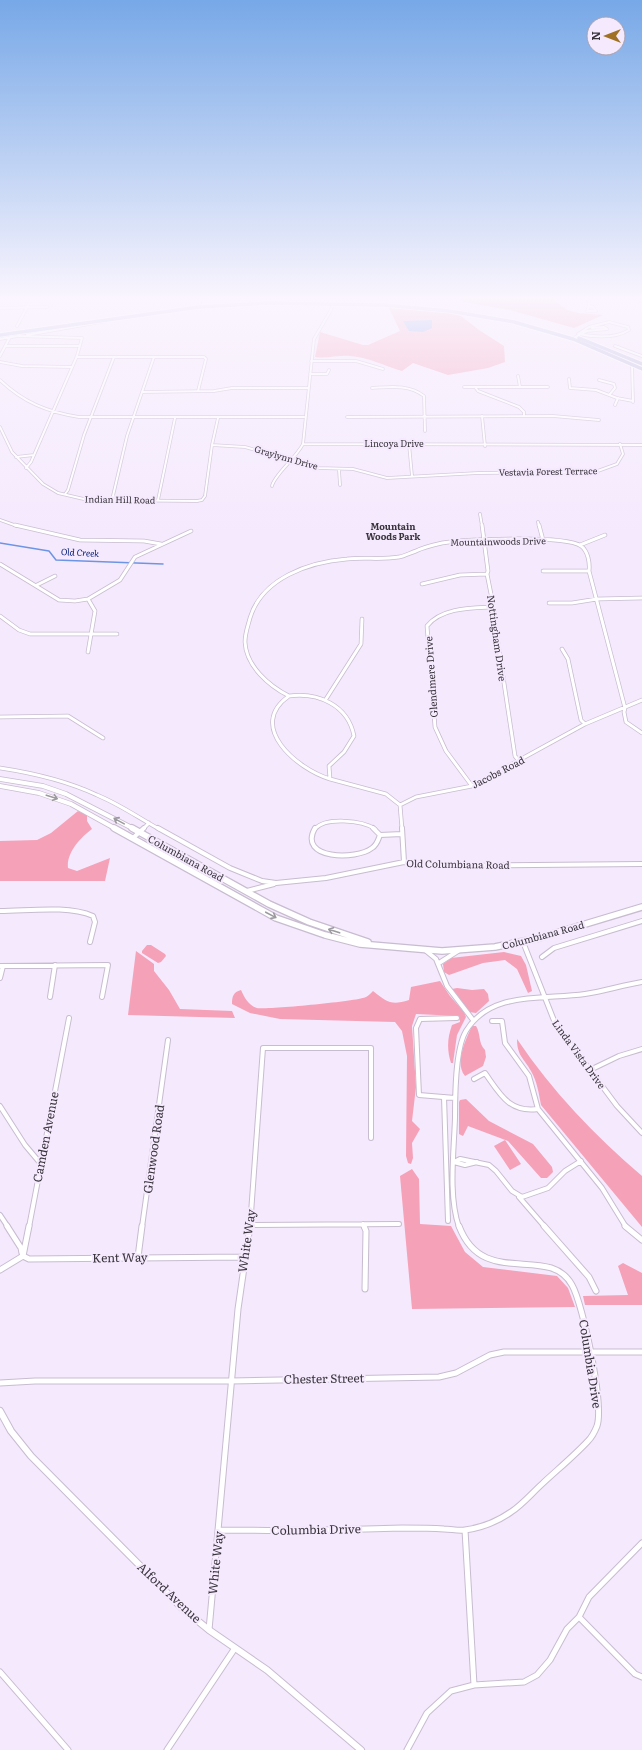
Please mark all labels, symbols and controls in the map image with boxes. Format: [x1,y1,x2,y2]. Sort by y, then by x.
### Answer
north arrow [586,16,626,56]
text: N [587,31,603,41]
street label: Lincoya Drive [364,436,424,450]
street label: Graylynn Drive [253,441,320,473]
street label: Vestavia Forest Terrace [498,463,598,479]
street label: Indian Hill Road [84,491,156,507]
district label: Mountain Woods Park [366,519,421,543]
street label: Mountainwoods Drive [450,533,546,549]
water label: Old Creek [61,544,100,560]
street label: Nottingham Drive [484,594,511,682]
street label: Glendmere Drive [420,636,441,718]
street label: Jacobs Road [469,752,527,791]
one-way arrow [45,794,58,801]
one-way arrow [113,816,125,824]
street label: Columbiana Road [146,830,227,885]
street label: Old Columbiana Road [406,855,510,872]
one-way arrow [265,912,277,919]
street label: Columbiana Road [500,916,586,953]
one-way arrow [328,927,341,934]
street label: Linda Vista Drive [549,1016,610,1091]
street label: Camden Avenue [27,1090,63,1184]
street label: Glenwood Road [138,1103,168,1194]
street label: White Way [233,1208,259,1274]
street label: Kent Way [92,1248,148,1266]
street label: Columbia Drive [575,1318,607,1410]
street label: Chester Street [283,1368,365,1388]
street label: Columbia Drive [271,1519,361,1539]
street label: White Way [203,1530,227,1596]
street label: Alford Avenue [134,1558,206,1627]

